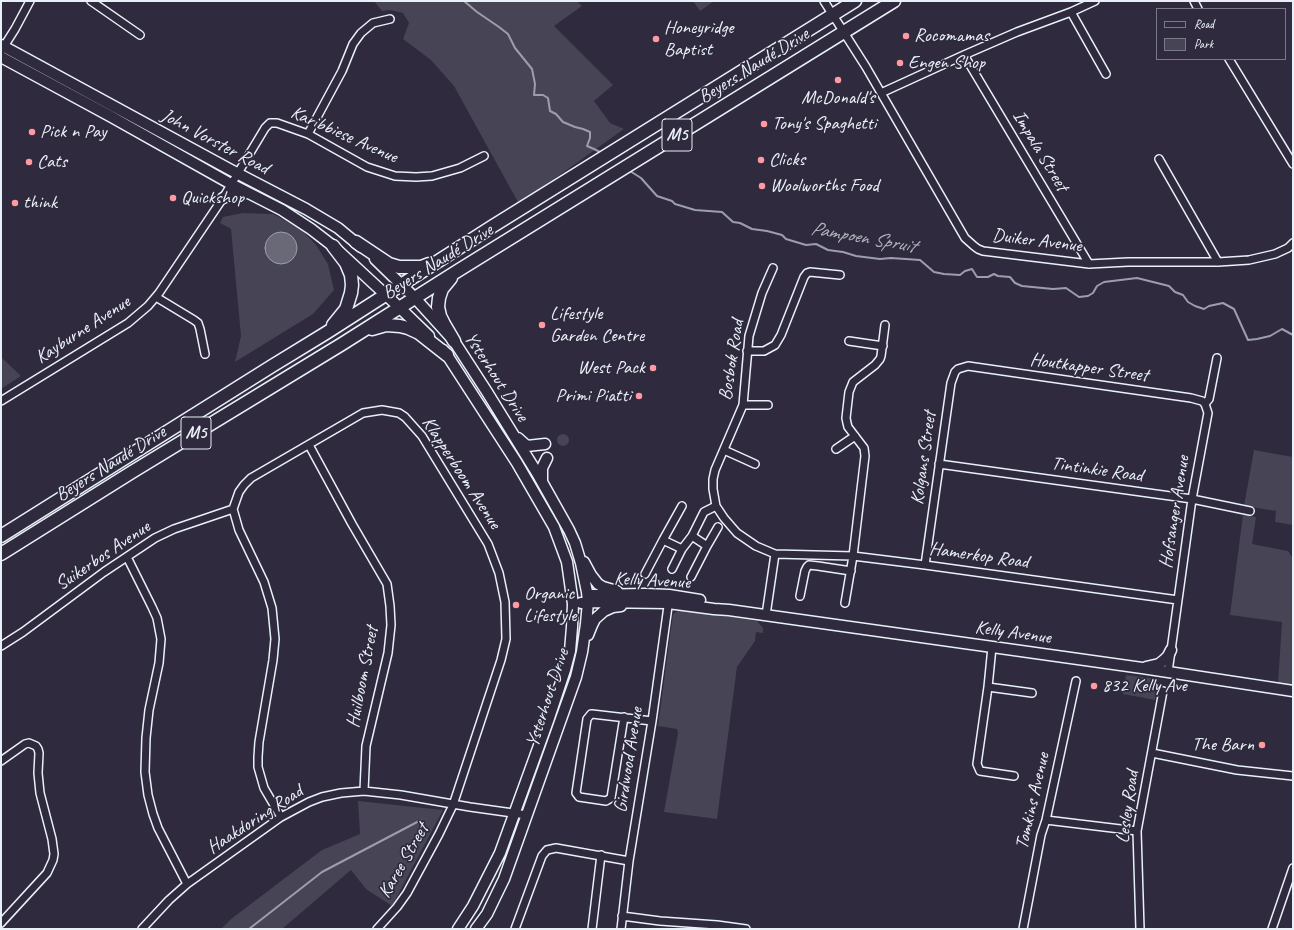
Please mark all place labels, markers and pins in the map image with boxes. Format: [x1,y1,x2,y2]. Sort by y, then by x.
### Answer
place label: Honeyridge Baptist [664,17,733,61]
place label: Rocomamas [914,25,989,47]
marker: Rocomamas [901,31,911,41]
marker: Honeyridge Baptist [651,34,661,44]
place label: Engen Shop [908,52,985,74]
marker: Engen Shop [895,58,905,68]
marker: McDonald's [833,75,843,85]
place label: McDonald's [801,87,875,109]
place label: Tony's Spaghetti [772,113,876,135]
marker: Tony's Spaghetti [759,119,769,129]
place label: Pick n Pay [40,121,106,143]
marker: Pick n Pay [27,127,37,137]
place label: Clicks [769,149,805,171]
place label: Cats [37,151,67,173]
marker: Clicks [756,155,766,165]
marker: Cats [24,157,34,167]
place label: Woolworths Food [770,175,879,197]
marker: Woolworths Food [757,181,767,191]
place label: Quickshop [181,187,244,209]
place label: think [23,192,57,214]
marker: Quickshop [168,193,178,203]
marker: think [10,198,20,208]
place label: Lifestyle Garden Centre [550,303,644,347]
marker: Lifestyle Garden Centre [537,320,547,330]
place label: West Pack [578,357,645,379]
marker: West Pack [648,363,658,373]
place label: Primi Piatti [556,385,631,407]
marker: Primi Piatti [634,391,644,401]
place label: Organic Lifestyle [524,583,576,627]
marker: Organic Lifestyle [511,600,521,610]
place label: 832 Kelly Ave [1102,675,1187,697]
marker: 832 Kelly Ave [1089,681,1099,691]
place label: The Barn [1192,734,1254,756]
marker: The Barn [1257,740,1267,750]

